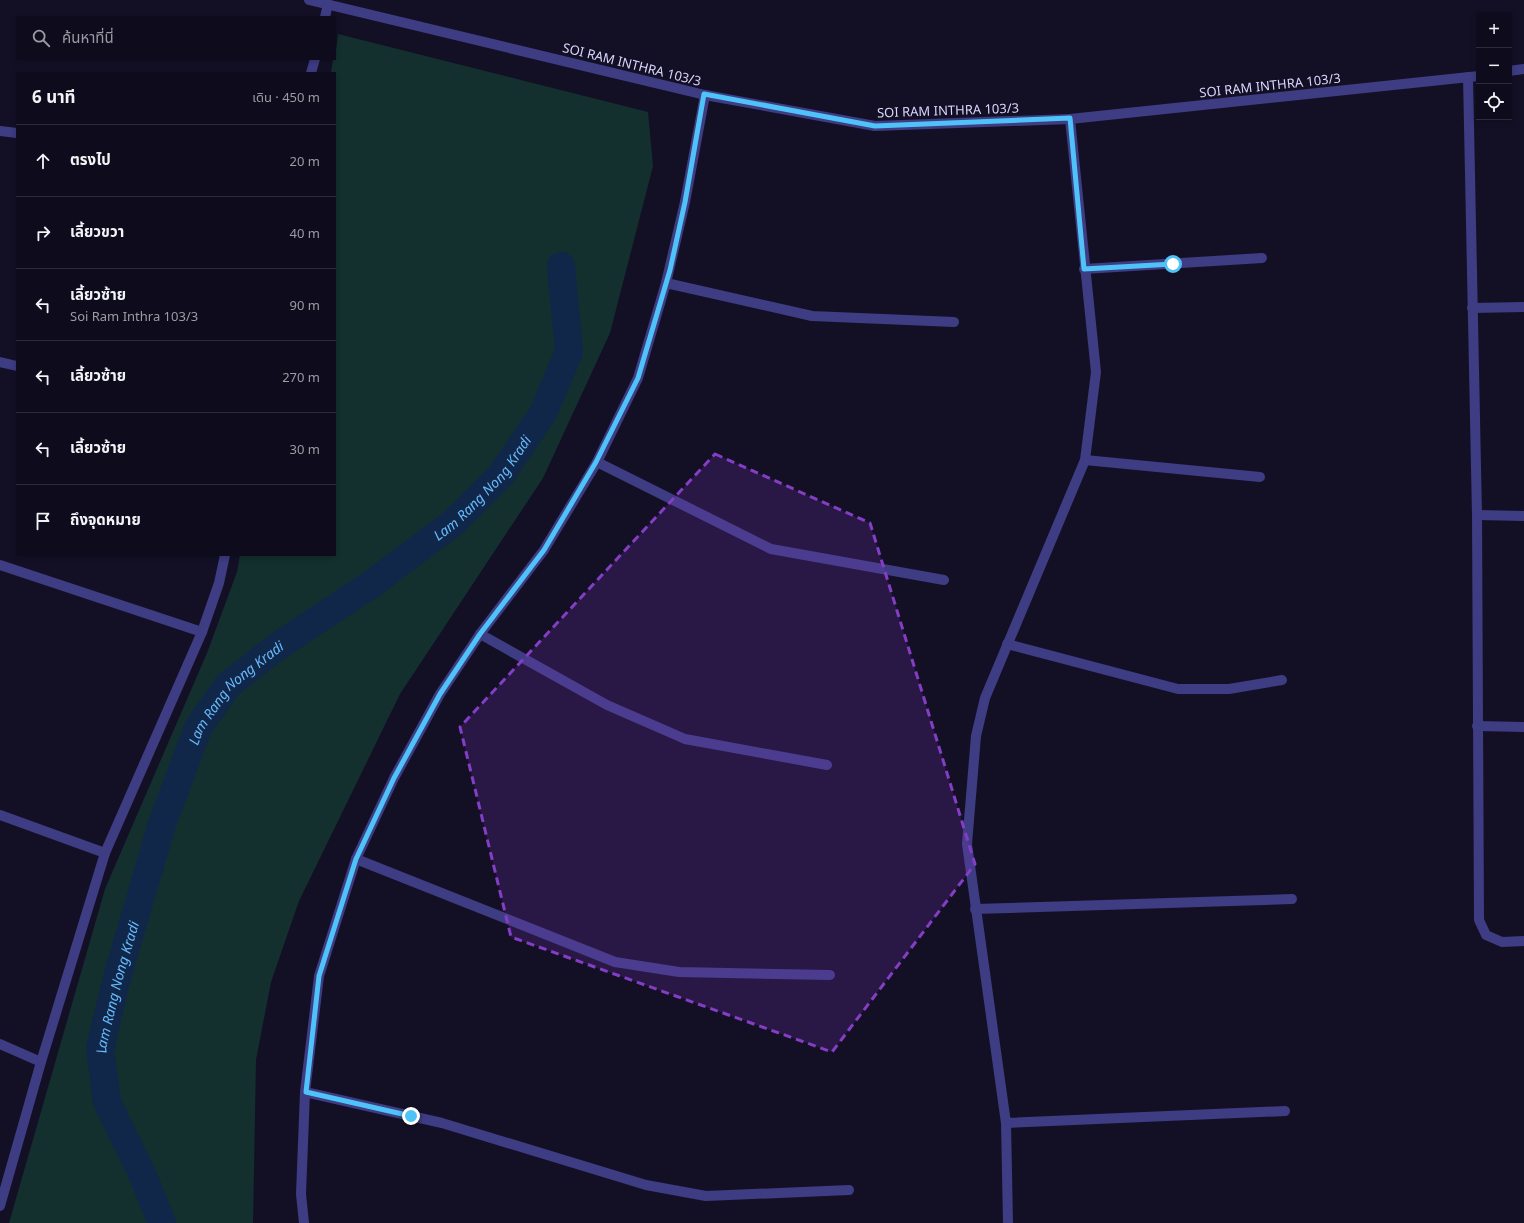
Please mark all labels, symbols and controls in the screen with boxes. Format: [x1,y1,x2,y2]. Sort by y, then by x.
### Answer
map controls [1476,12,1512,120]
button: + [1476,12,1512,48]
search box [16,16,336,60]
icon: search [30,27,52,49]
text: ค้นหาที่นี่ [62,27,114,47]
street label: SOI RAM INTHRA 103/3 [561,38,703,90]
button: − [1476,48,1512,84]
street label: SOI RAM INTHRA 103/3 [1198,69,1342,101]
button: locate [1476,84,1512,120]
text: 6 นาที [32,85,75,108]
text: เดิน · 450 m [252,88,320,106]
street label: SOI RAM INTHRA 103/3 [877,99,1019,121]
text: ตรงไป [70,149,111,169]
icon: ahead [32,150,54,172]
text: 20 m [290,152,320,170]
text: เลี้ยวขวา [70,221,124,241]
icon: right [32,222,54,244]
text: 40 m [290,224,320,242]
route start [1164,255,1182,273]
text: เลี้ยวซ้าย [70,284,126,304]
icon: left [32,294,54,316]
text: 90 m [290,296,320,314]
text: Soi Ram Inthra 103/3 [70,307,198,325]
text: เลี้ยวซ้าย [70,365,126,385]
icon: left [32,366,54,388]
text: 270 m [282,368,320,386]
water label: Lam Rang Nong Kradi [429,431,535,544]
text: เลี้ยวซ้าย [70,437,126,457]
icon: left [32,438,54,460]
text: 30 m [290,440,320,458]
text: ถึงจุดหมาย [70,509,141,529]
icon: arrive [32,510,54,532]
water label: Lam Rang Nong Kradi [183,636,287,747]
water label: Lam Rang Nong Kradi [90,918,143,1055]
route end [402,1107,420,1125]

